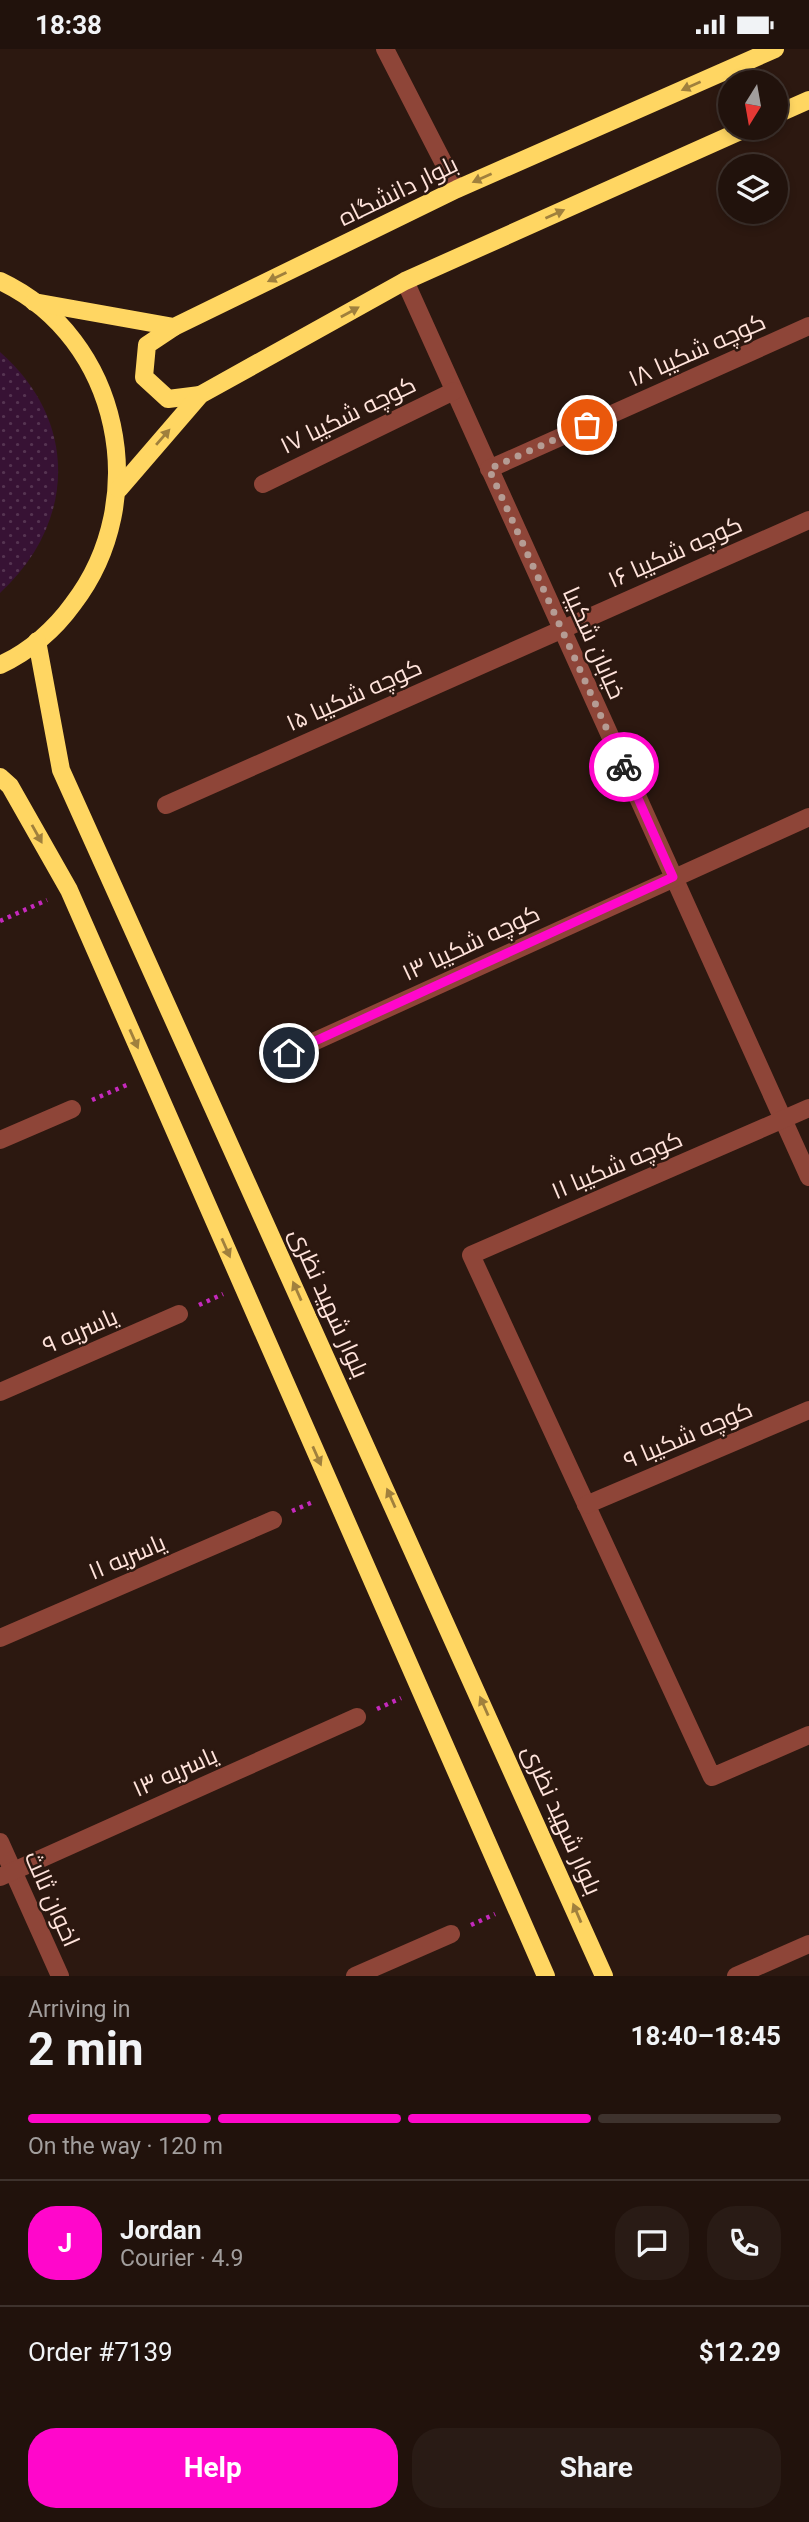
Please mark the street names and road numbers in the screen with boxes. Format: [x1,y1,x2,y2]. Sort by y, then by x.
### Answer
street label: بلوار دانشگاه [334,150,462,232]
street label: کوچه شکیبا ۱۸ [624,307,771,395]
street label: کوچه شکیبا ۱۷ [276,370,421,462]
street label: کوچه شکیبا ۱۶ [604,510,747,596]
street label: خیابان شکیبا [557,583,631,703]
street label: کوچه شکیبا ۱۵ [282,653,427,739]
street label: کوچه شکیبا ۱۳ [398,899,545,989]
street label: کوچه شکیبا ۱۱ [547,1125,688,1207]
street label: بلوار شهید نظری [283,1224,375,1382]
street label: یاسریه ۹ [38,1302,122,1360]
street label: کوچه شکیبا ۹ [619,1395,757,1477]
street label: یاسریه ۱۱ [84,1528,170,1586]
street label: یاسریه ۱۳ [128,1741,222,1803]
street label: بلوار شهید نظری [516,1741,608,1899]
street label: اخوان ثالث [19,1847,85,1951]

